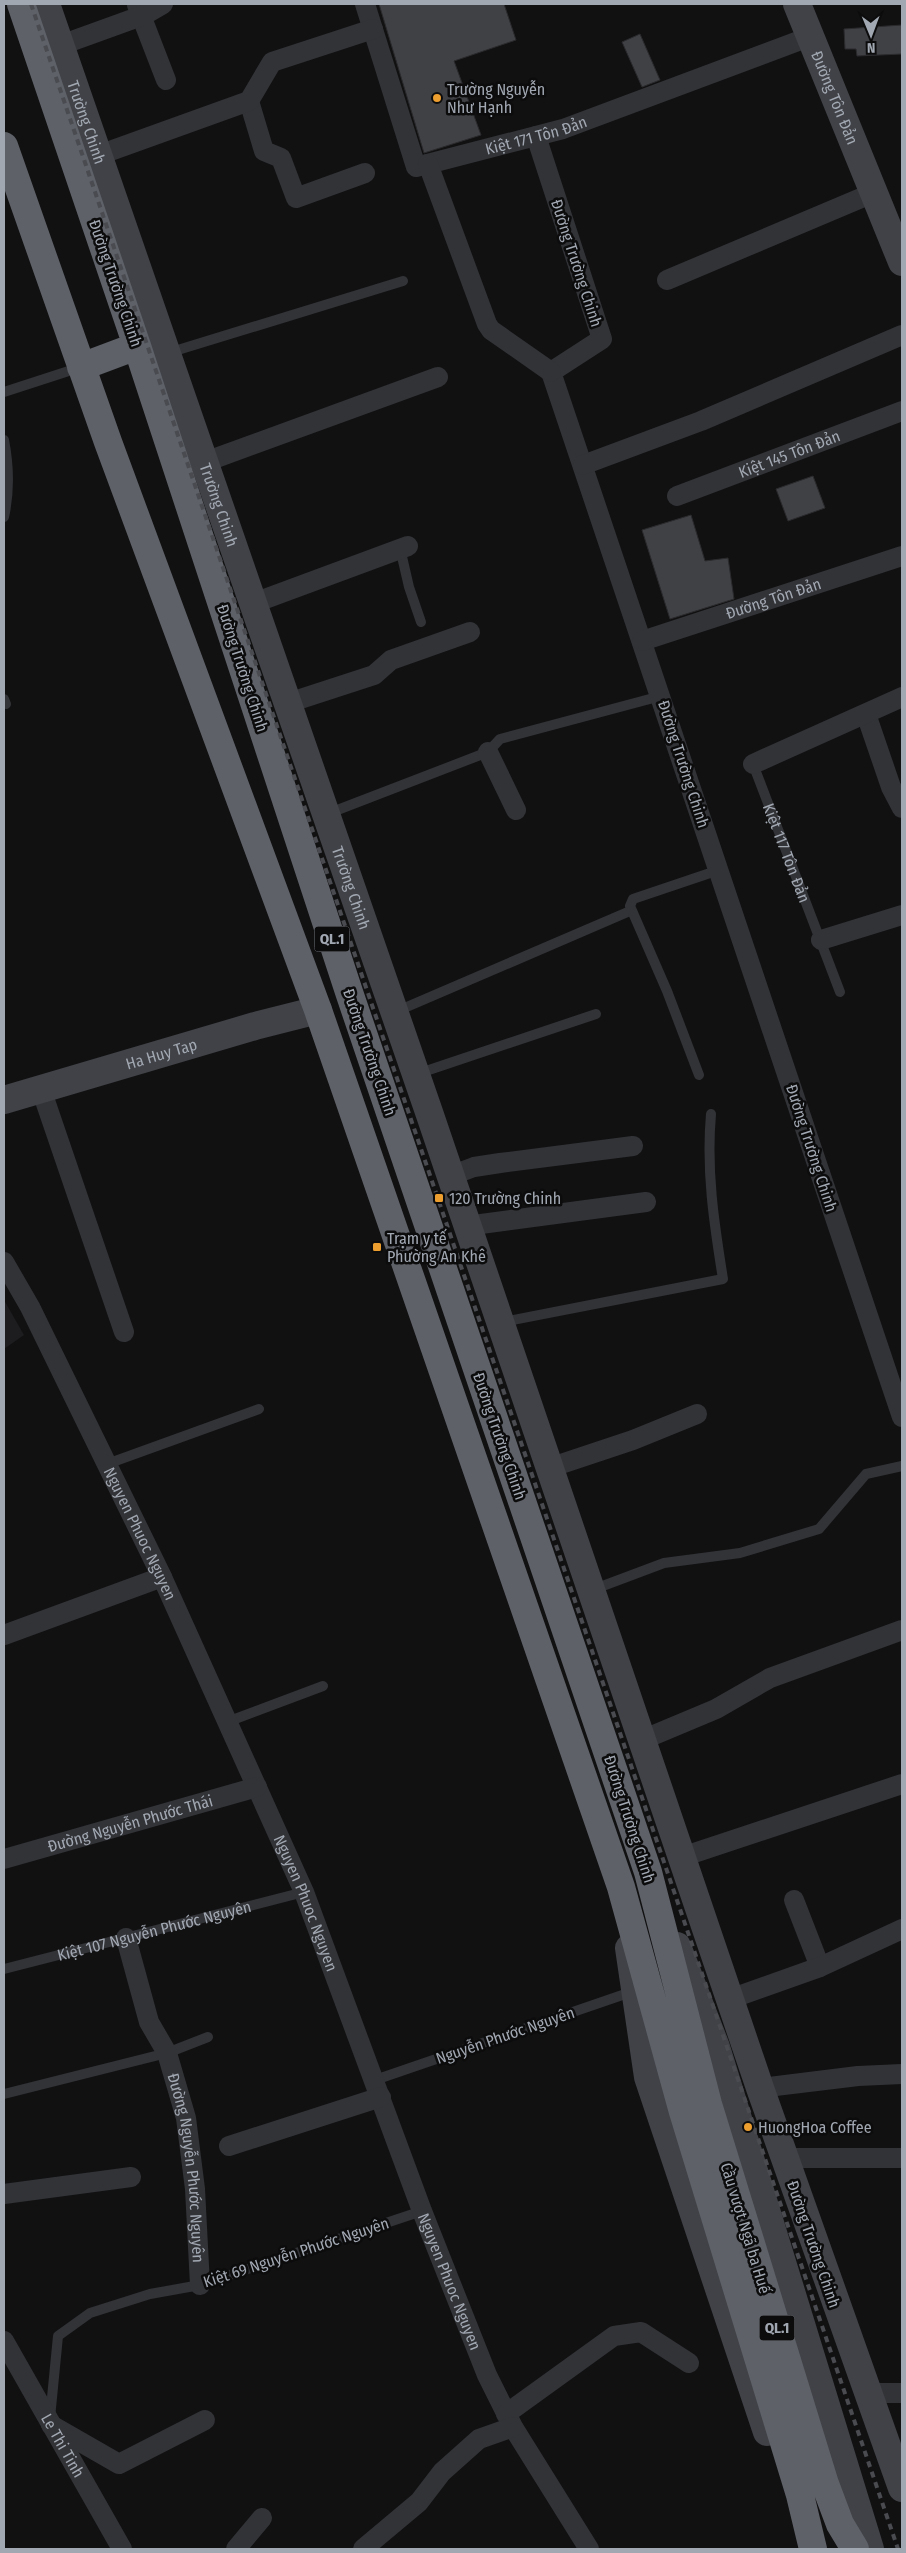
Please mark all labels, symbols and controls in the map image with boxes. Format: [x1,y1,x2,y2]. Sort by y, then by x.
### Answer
north arrow [846,10,896,60]
text: N [867,39,876,56]
street label: Đường Tôn Đản [807,48,862,147]
street label: Trường Chinh [63,78,110,166]
place label: Trường Nguyễn Như Hạnh [447,80,545,117]
marker: Trường Nguyễn Như Hạnh [431,92,443,104]
street label: Kiệt 171 Tôn Đản [483,112,590,159]
street label: Đường Trường Chinh [547,197,606,329]
street label: Đường Trường Chinh [85,217,146,349]
street label: Kiệt 145 Tôn Đản [736,426,843,482]
street label: Trường Chinh [196,461,242,549]
street label: Đường Tôn Đản [723,574,823,623]
street label: Đường Trường Chinh [213,602,272,734]
street label: Đường Trường Chinh [654,698,713,830]
street label: Kiệt 117 Tôn Đản [759,801,814,905]
street label: Trường Chinh [328,844,374,932]
road number: QL.1 [314,926,350,952]
street label: Đường Trường Chinh [339,986,400,1118]
street label: Ha Huy Tap [124,1035,199,1074]
street label: Đường Trường Chinh [782,1082,841,1214]
place label: 120 Trường Chinh [449,1189,561,1208]
marker: 120 Trường Chinh [433,1192,445,1204]
place label: Trạm y tế Phường An Khê [387,1228,486,1266]
marker: Trạm y tế Phường An Khê [371,1241,383,1253]
street label: Đường Trường Chinh [469,1370,530,1502]
street label: Nguyen Phuoc Nguyen [100,1464,180,1603]
street label: Đường Trường Chinh [600,1753,659,1885]
street label: Đường Nguyễn Phước Thái [45,1791,215,1856]
street label: Nguyen Phuoc Nguyen [269,1832,341,1974]
street label: Kiệt 107 Nguyễn Phước Nguyên [55,1897,253,1965]
street label: Nguyễn Phước Nguyên [433,2003,577,2068]
street label: Đường Nguyễn Phước Nguyên [163,2071,208,2263]
place label: HuongHoa Coffee [758,2118,872,2137]
marker: HuongHoa Coffee [742,2121,754,2133]
street label: Cầu vượt Ngã ba Huế [717,2160,775,2296]
street label: Đường Trường Chinh [783,2178,844,2310]
street label: Nguyen Phuoc Nguyen [414,2211,485,2353]
street label: Kiệt 69 Nguyễn Phước Nguyên [201,2213,391,2291]
road number: QL.1 [760,2316,794,2340]
street label: Le Thi Tinh [37,2410,88,2481]

